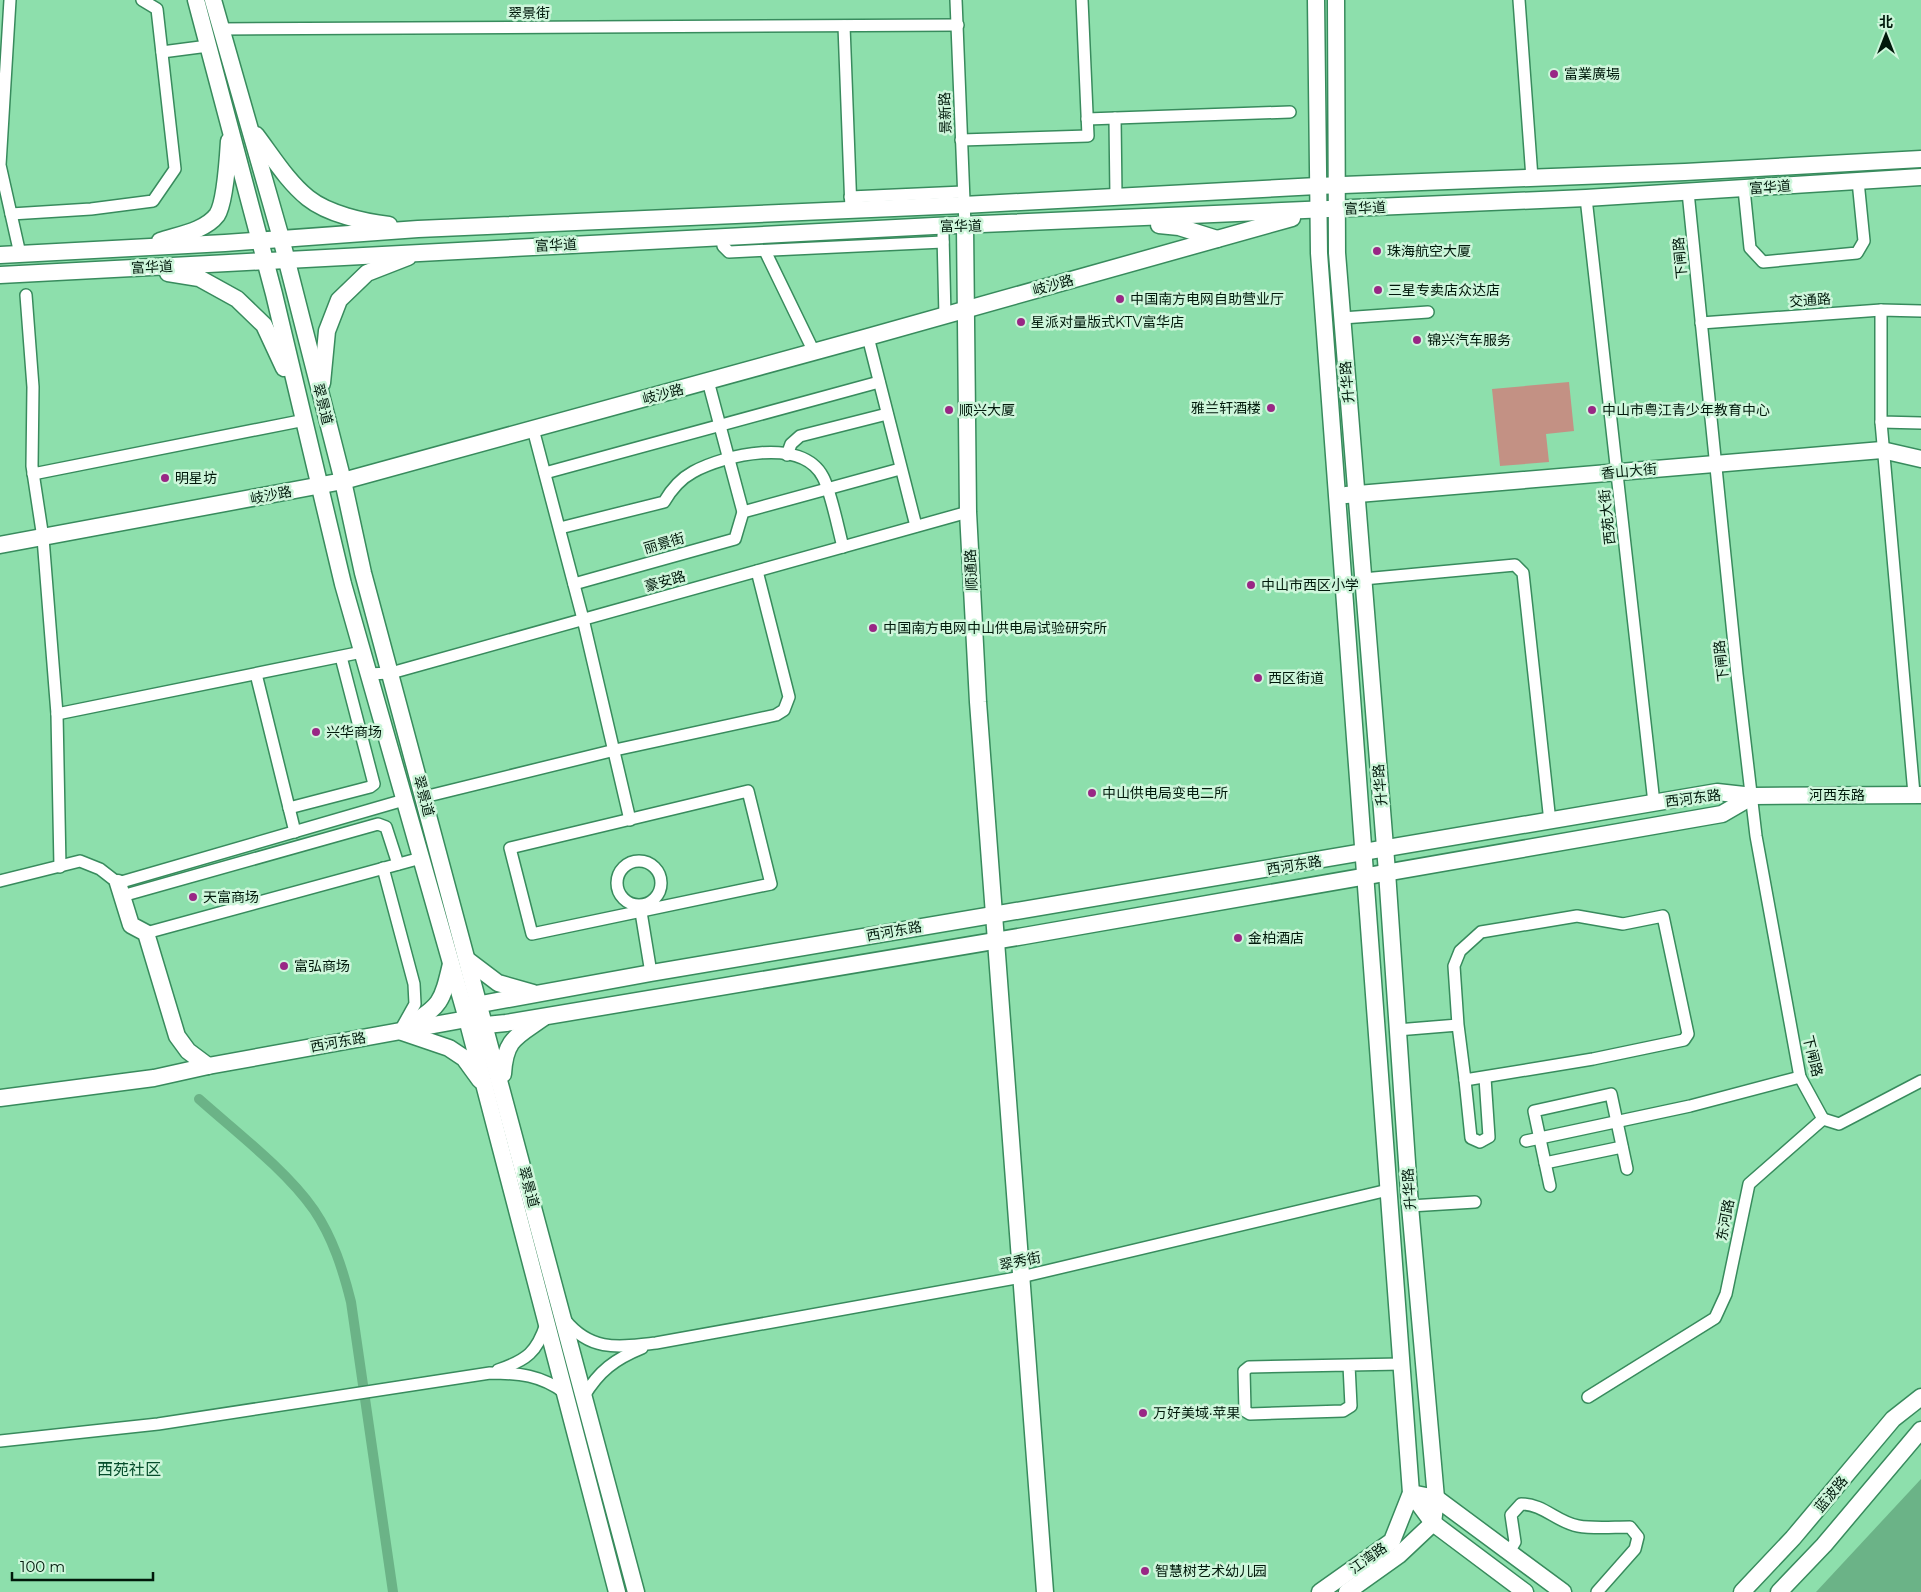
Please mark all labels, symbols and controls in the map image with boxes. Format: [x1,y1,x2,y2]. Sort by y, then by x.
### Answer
street label: 翠景街 [508,4,550,22]
north arrow [1861,10,1911,60]
text: 北 [1879,13,1893,31]
place label: 富業廣場 [1564,65,1620,83]
marker: 富業廣場 [1548,68,1560,80]
street label: 景新路 [935,92,955,134]
street label: 富华道 [1748,177,1792,197]
street label: 富华道 [1344,198,1386,218]
street label: 富华道 [940,217,982,235]
street label: 富华道 [535,235,577,255]
street label: 下闸路 [1669,236,1691,280]
place label: 珠海航空大厦 [1387,242,1471,260]
marker: 珠海航空大厦 [1371,245,1383,257]
street label: 富华道 [131,257,173,277]
street label: 岐沙路 [1030,271,1076,299]
place label: 三星专卖店众达店 [1388,281,1500,299]
marker: 三星专卖店众达店 [1372,284,1384,296]
place label: 中国南方电网自助营业厅 [1130,290,1284,308]
street label: 交通路 [1788,290,1832,310]
marker: 中国南方电网自助营业厅 [1114,293,1126,305]
place label: 星派对量版式KTV富华店 [1031,313,1184,331]
marker: 星派对量版式KTV富华店 [1015,316,1027,328]
place label: 锦兴汽车服务 [1427,331,1511,349]
marker: 锦兴汽车服务 [1411,334,1423,346]
street label: 升华路 [1336,360,1358,404]
street label: 岐沙路 [640,380,686,408]
street label: 翠景道 [309,381,337,427]
place label: 雅兰轩酒楼 [1191,399,1261,417]
place label: 顺兴大厦 [959,401,1015,419]
place label: 中山市粤江青少年教育中心 [1602,401,1770,419]
marker: 雅兰轩酒楼 [1265,402,1277,414]
marker: 顺兴大厦 [943,404,955,416]
marker: 中山市粤江青少年教育中心 [1586,404,1598,416]
street label: 香山大街 [1600,460,1658,482]
place label: 明星坊 [175,469,217,487]
marker: 明星坊 [159,472,171,484]
street label: 岐沙路 [249,482,293,508]
street label: 西苑大街 [1595,488,1619,546]
street label: 丽景街 [641,529,687,557]
street label: 顺通路 [961,549,981,591]
street label: 豪安路 [642,567,688,595]
place label: 中山市西区小学 [1261,576,1359,594]
marker: 中山市西区小学 [1245,579,1257,591]
place label: 中国南方电网中山供电局试验研究所 [883,619,1107,637]
marker: 中国南方电网中山供电局试验研究所 [867,622,879,634]
street label: 下闸路 [1710,639,1732,683]
place label: 西区街道 [1268,669,1324,687]
marker: 西区街道 [1252,672,1264,684]
place label: 兴华商场 [326,723,382,741]
marker: 兴华商场 [310,726,322,738]
street label: 升华路 [1369,763,1391,807]
street label: 翠景道 [410,773,438,819]
place label: 中山供电局变电二所 [1102,784,1228,802]
street label: 西河东路 [1664,786,1722,810]
street label: 河西东路 [1809,786,1865,804]
marker: 中山供电局变电二所 [1086,787,1098,799]
street label: 西河东路 [1265,852,1323,878]
place label: 天富商场 [203,888,259,906]
marker: 天富商场 [187,891,199,903]
street label: 西河东路 [865,917,923,945]
place label: 金柏酒店 [1248,929,1304,947]
marker: 金柏酒店 [1232,932,1244,944]
place label: 富弘商场 [294,957,350,975]
marker: 富弘商场 [278,960,290,972]
street label: 西河东路 [309,1028,367,1056]
street label: 下闸路 [1799,1033,1827,1079]
street label: 翠景道 [515,1164,543,1210]
street label: 升华路 [1399,1167,1419,1211]
street label: 东河路 [1712,1198,1738,1242]
street label: 翠秀街 [998,1248,1042,1274]
place label: 万好美域·苹果 [1153,1404,1241,1422]
marker: 万好美域·苹果 [1137,1407,1149,1419]
district label: 西苑社区 [97,1460,161,1479]
street label: 蓝波路 [1811,1472,1851,1516]
street label: 江湾路 [1346,1539,1390,1577]
scale bar [12,1550,154,1582]
text: 100 m [20,1557,65,1576]
place label: 智慧树艺术幼儿园 [1155,1562,1267,1580]
marker: 智慧树艺术幼儿园 [1139,1565,1151,1577]

